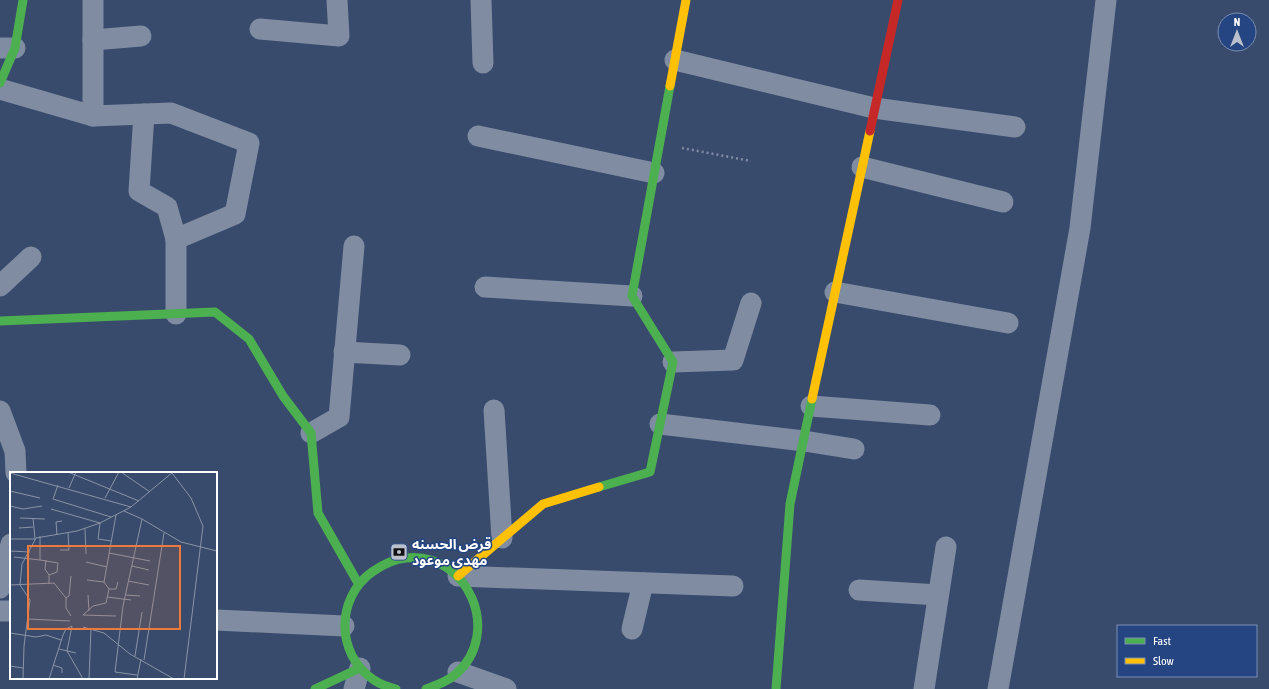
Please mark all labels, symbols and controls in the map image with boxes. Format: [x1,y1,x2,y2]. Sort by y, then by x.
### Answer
north arrow [1217,12,1257,52]
text: N [1234,16,1240,28]
inset map [10,472,217,679]
place label: قرض الحسنه مهدی موعود [412,536,491,568]
bank icon: قرض الحسنه مهدی موعود [389,542,409,562]
legend [1117,625,1257,677]
text: Fast [1153,634,1171,648]
text: Slow [1153,654,1174,668]

